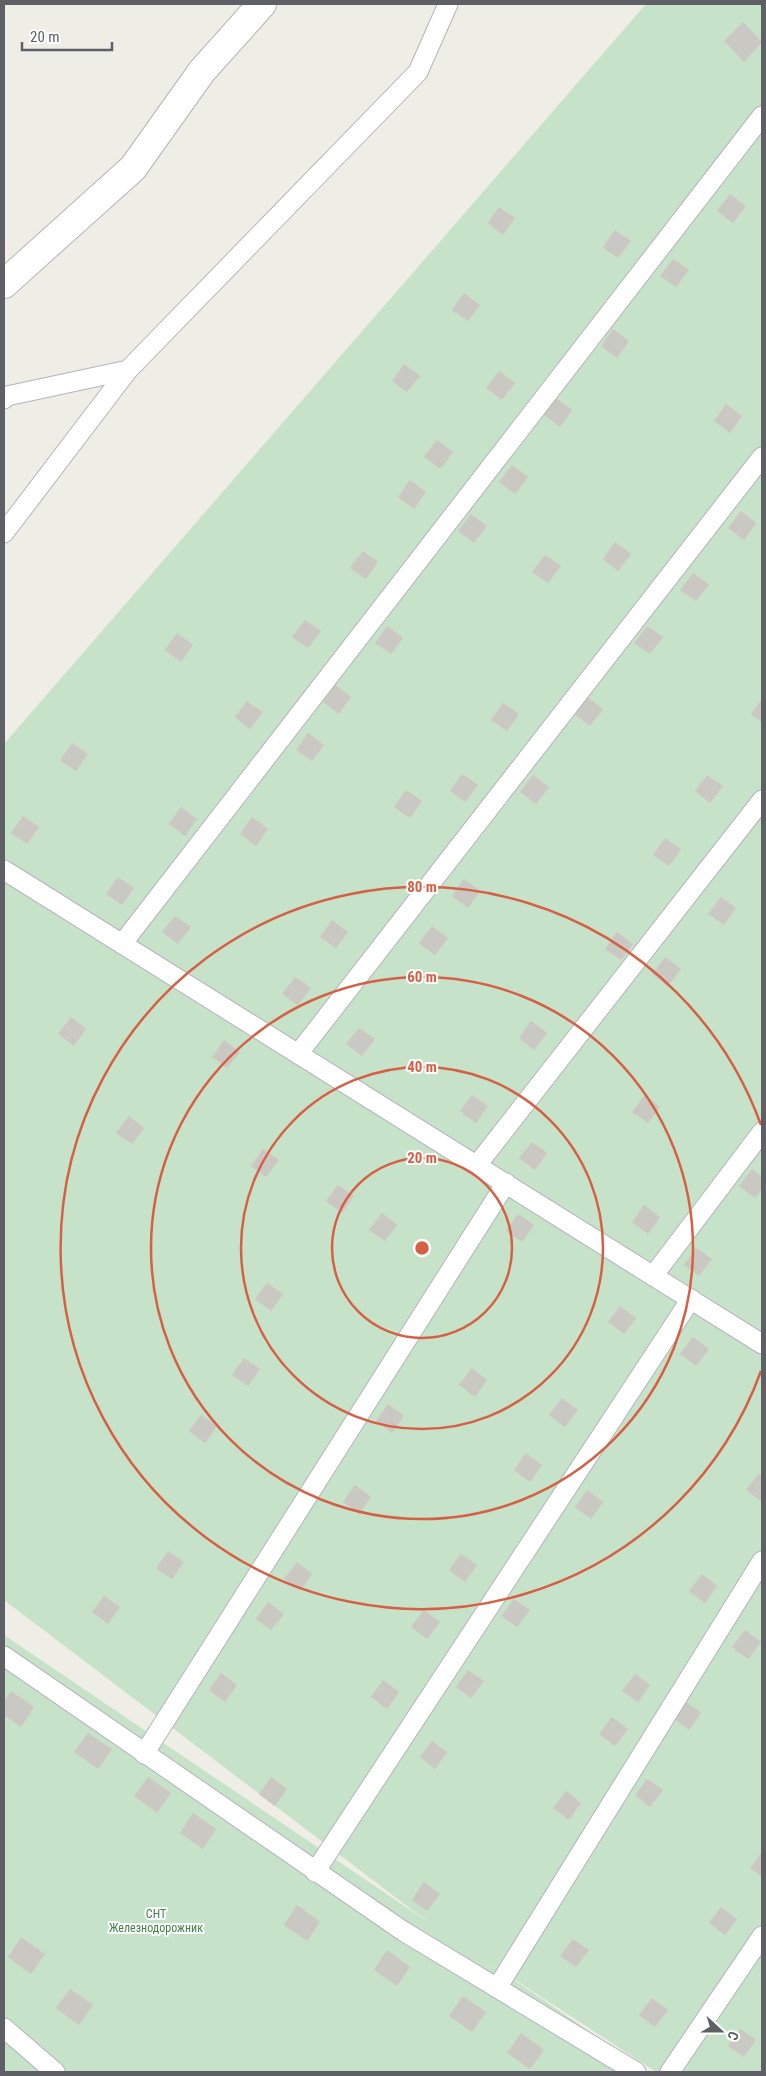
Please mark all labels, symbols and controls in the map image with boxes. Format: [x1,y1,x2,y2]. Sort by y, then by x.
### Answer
scale bar [22,20,112,52]
text: 20 m [30,28,60,46]
text: 80 m [407,878,437,896]
text: 60 m [407,968,437,986]
text: 40 m [407,1058,437,1076]
text: 20 m [407,1149,437,1167]
centre of rings [413,1239,431,1257]
park label: СНТ Железнодорожник [109,1907,203,1935]
north arrow [696,2006,746,2056]
text: С [724,2029,742,2042]

